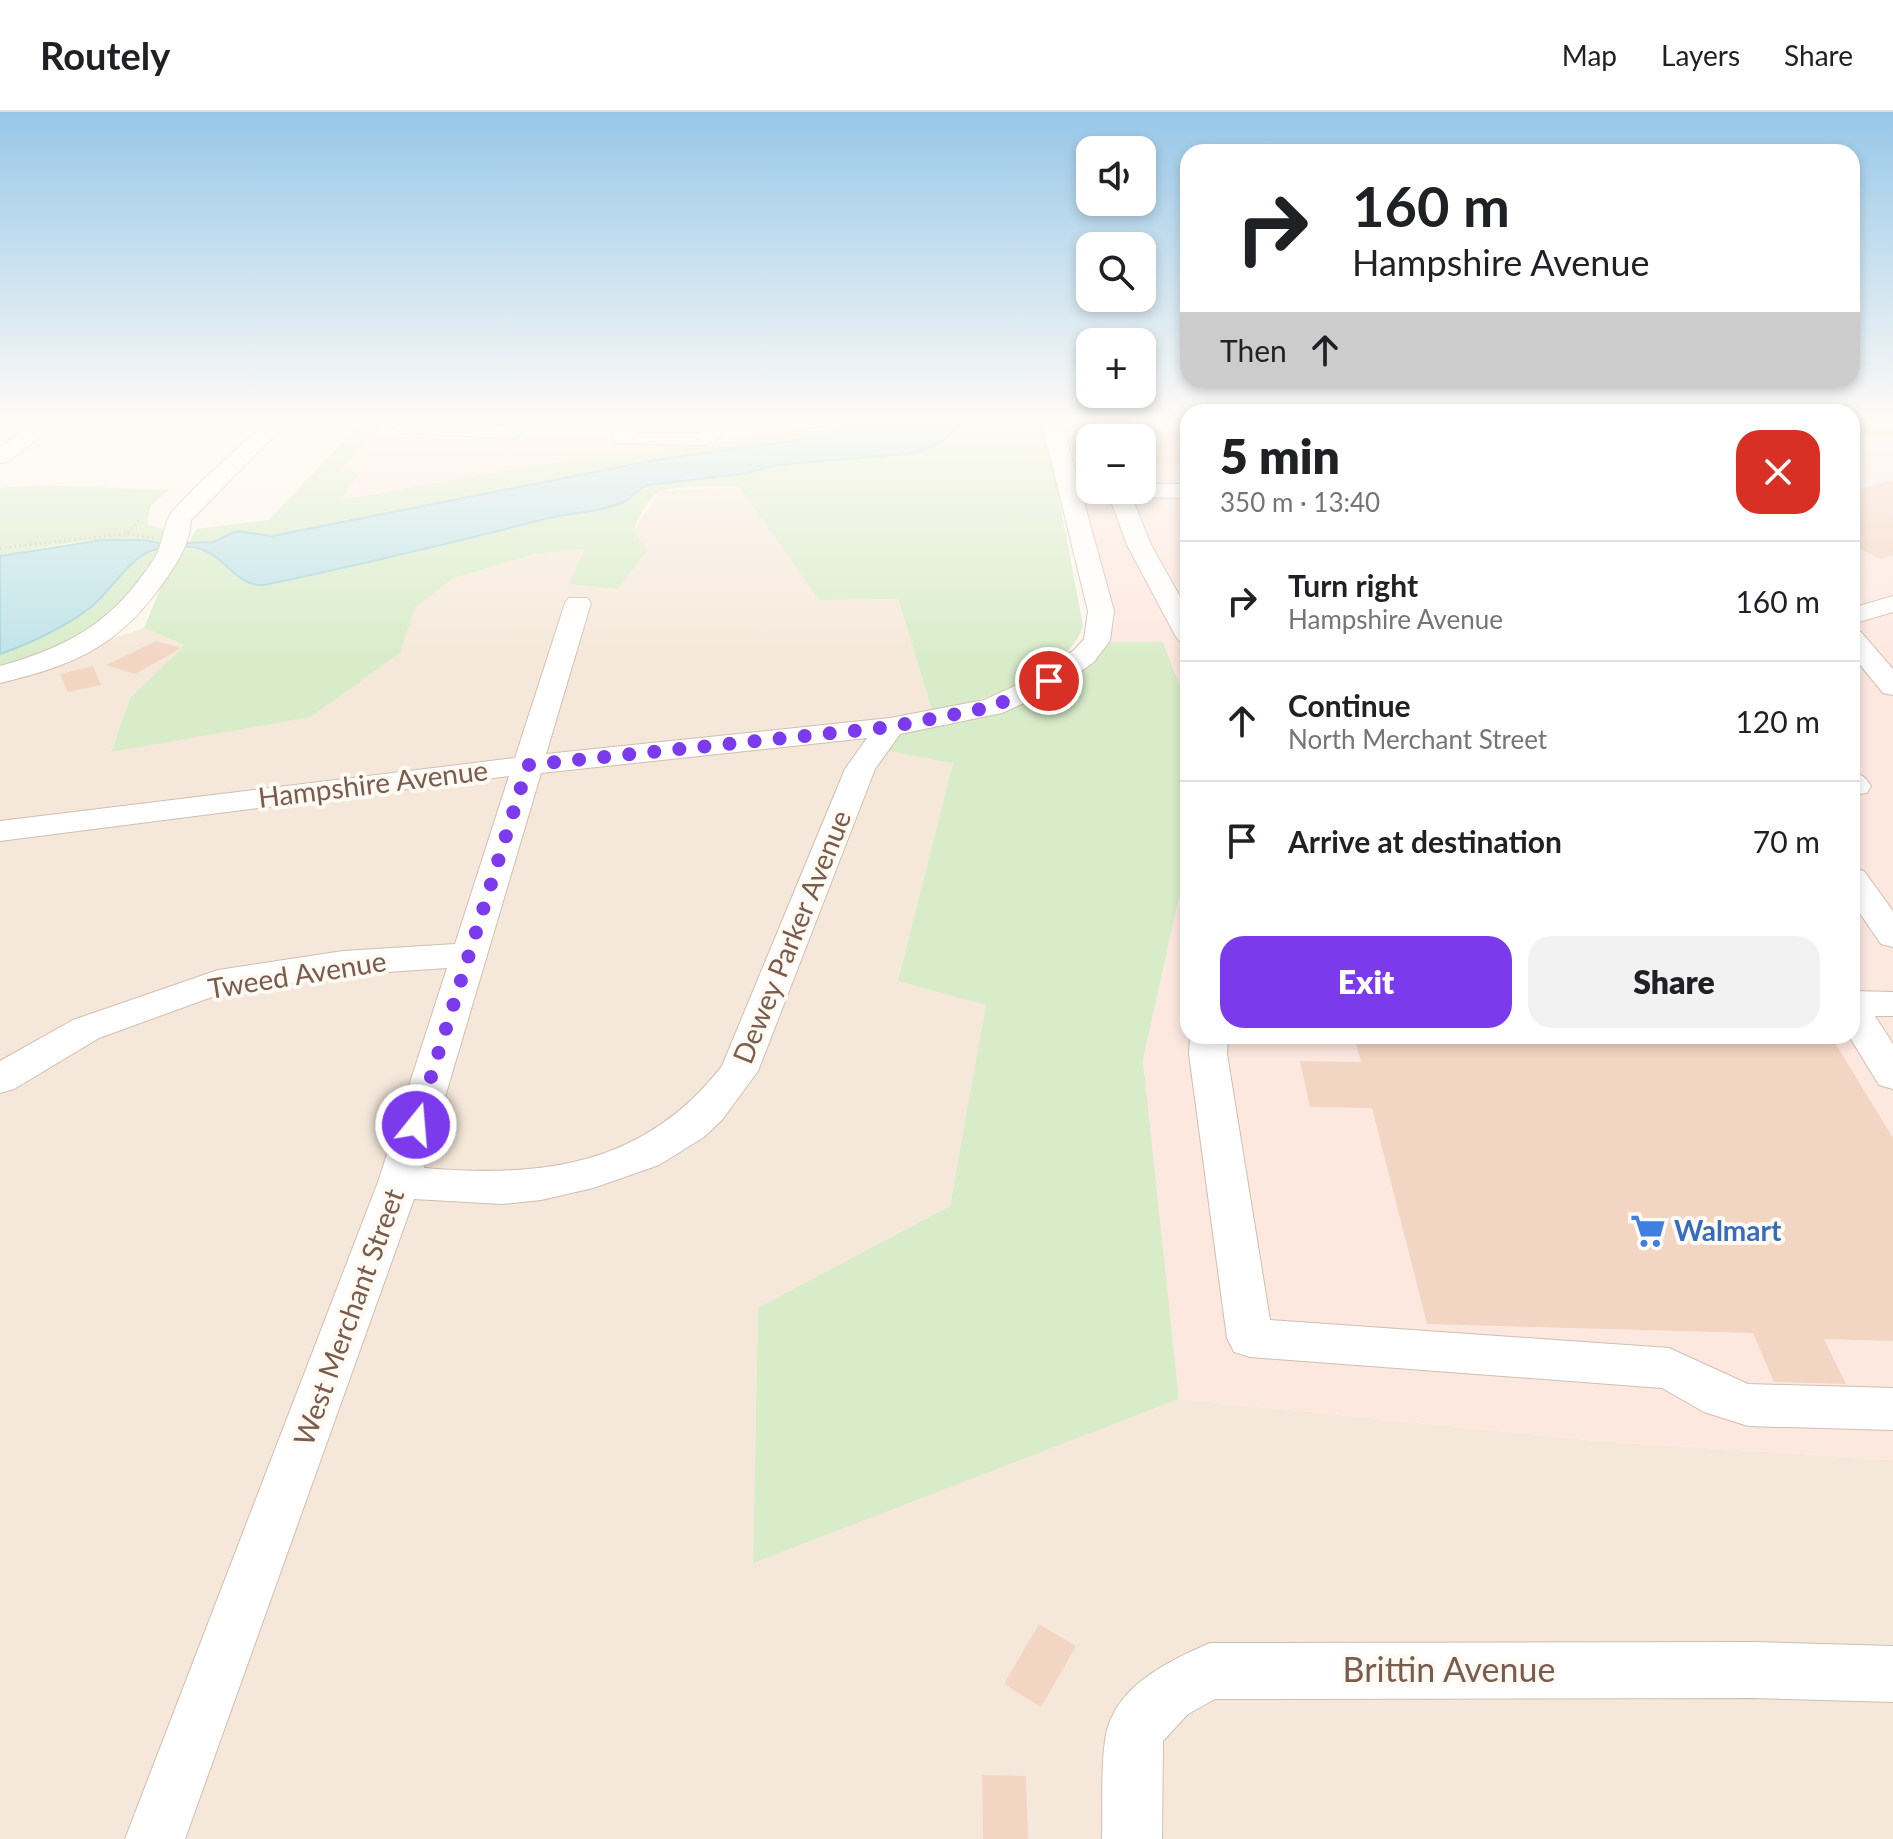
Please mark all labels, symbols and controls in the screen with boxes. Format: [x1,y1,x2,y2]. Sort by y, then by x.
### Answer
text: Routely [40,32,170,78]
text: Map [1562,38,1617,72]
text: Layers [1661,38,1740,72]
text: Share [1784,38,1853,72]
map controls [1076,136,1156,504]
button: sound [1076,136,1156,216]
text: 160 m [1352,172,1510,239]
icon: right [1220,176,1324,280]
button: search [1076,232,1156,312]
text: Hampshire Avenue [1352,240,1650,284]
button: + [1076,328,1156,408]
icon: ahead [1303,328,1347,372]
text: Then [1220,332,1287,368]
button: − [1076,424,1156,504]
text: 5 min [1220,427,1340,484]
button: close [1736,430,1820,514]
text: 350 m · 13:40 [1220,486,1380,518]
text: Turn right [1288,567,1418,603]
icon: right [1220,579,1264,623]
text: 160 m [1735,583,1820,619]
text: Hampshire Avenue [1288,603,1503,635]
pin [1015,647,1083,715]
icon: arrive [1027,659,1071,703]
text: Continue [1288,687,1411,723]
icon: ahead [1220,699,1264,743]
text: 120 m [1735,703,1820,739]
text: North Merchant Street [1288,723,1547,755]
street label: Hampshire Avenue [256,752,490,814]
street label: Dewey Parker Avenue [725,805,857,1068]
icon: arrive [1220,819,1264,863]
text: Arrive at destination [1288,823,1562,859]
text: 70 m [1753,823,1820,859]
button: Exit [1220,936,1512,1028]
button: Share [1528,936,1820,1028]
street label: Tweed Avenue [205,943,388,1005]
position arrow [374,1083,458,1167]
street label: West Merchant Street [286,1184,410,1450]
supermarket icon: Walmart [1629,1212,1667,1250]
place label: Walmart [1674,1213,1782,1247]
street label: Brittin Avenue [1343,1648,1555,1689]

